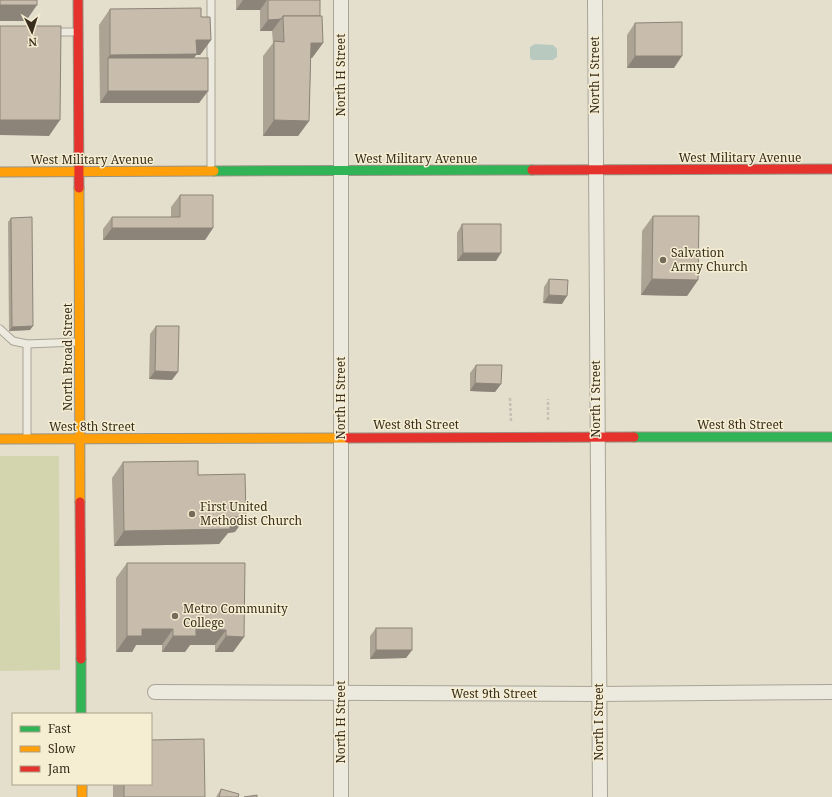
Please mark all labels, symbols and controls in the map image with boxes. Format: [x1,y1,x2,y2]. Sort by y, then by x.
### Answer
north arrow [12,12,52,52]
street label: North H Street [332,34,349,116]
text: N [28,35,38,50]
street label: North I Street [586,36,603,114]
street label: West Military Avenue [678,149,802,166]
street label: West Military Avenue [354,150,478,167]
street label: West Military Avenue [30,151,154,168]
place label: Salvation Army Church [671,244,748,275]
marker: Salvation Army Church [658,255,668,265]
street label: North Broad Street [59,303,76,411]
street label: North H Street [332,357,349,439]
street label: North I Street [587,360,604,438]
street label: West 8th Street [373,416,459,433]
street label: West 8th Street [697,416,783,433]
street label: West 8th Street [49,418,135,435]
place label: First United Methodist Church [200,498,303,529]
marker: First United Methodist Church [187,509,197,519]
place label: Metro Community College [183,600,288,631]
marker: Metro Community College [170,611,180,621]
street label: North H Street [332,681,349,763]
street label: North I Street [590,683,607,761]
street label: West 9th Street [451,685,537,702]
legend [12,713,152,785]
text: Fast [48,720,71,737]
text: Slow [48,740,76,757]
text: Jam [47,760,70,777]

